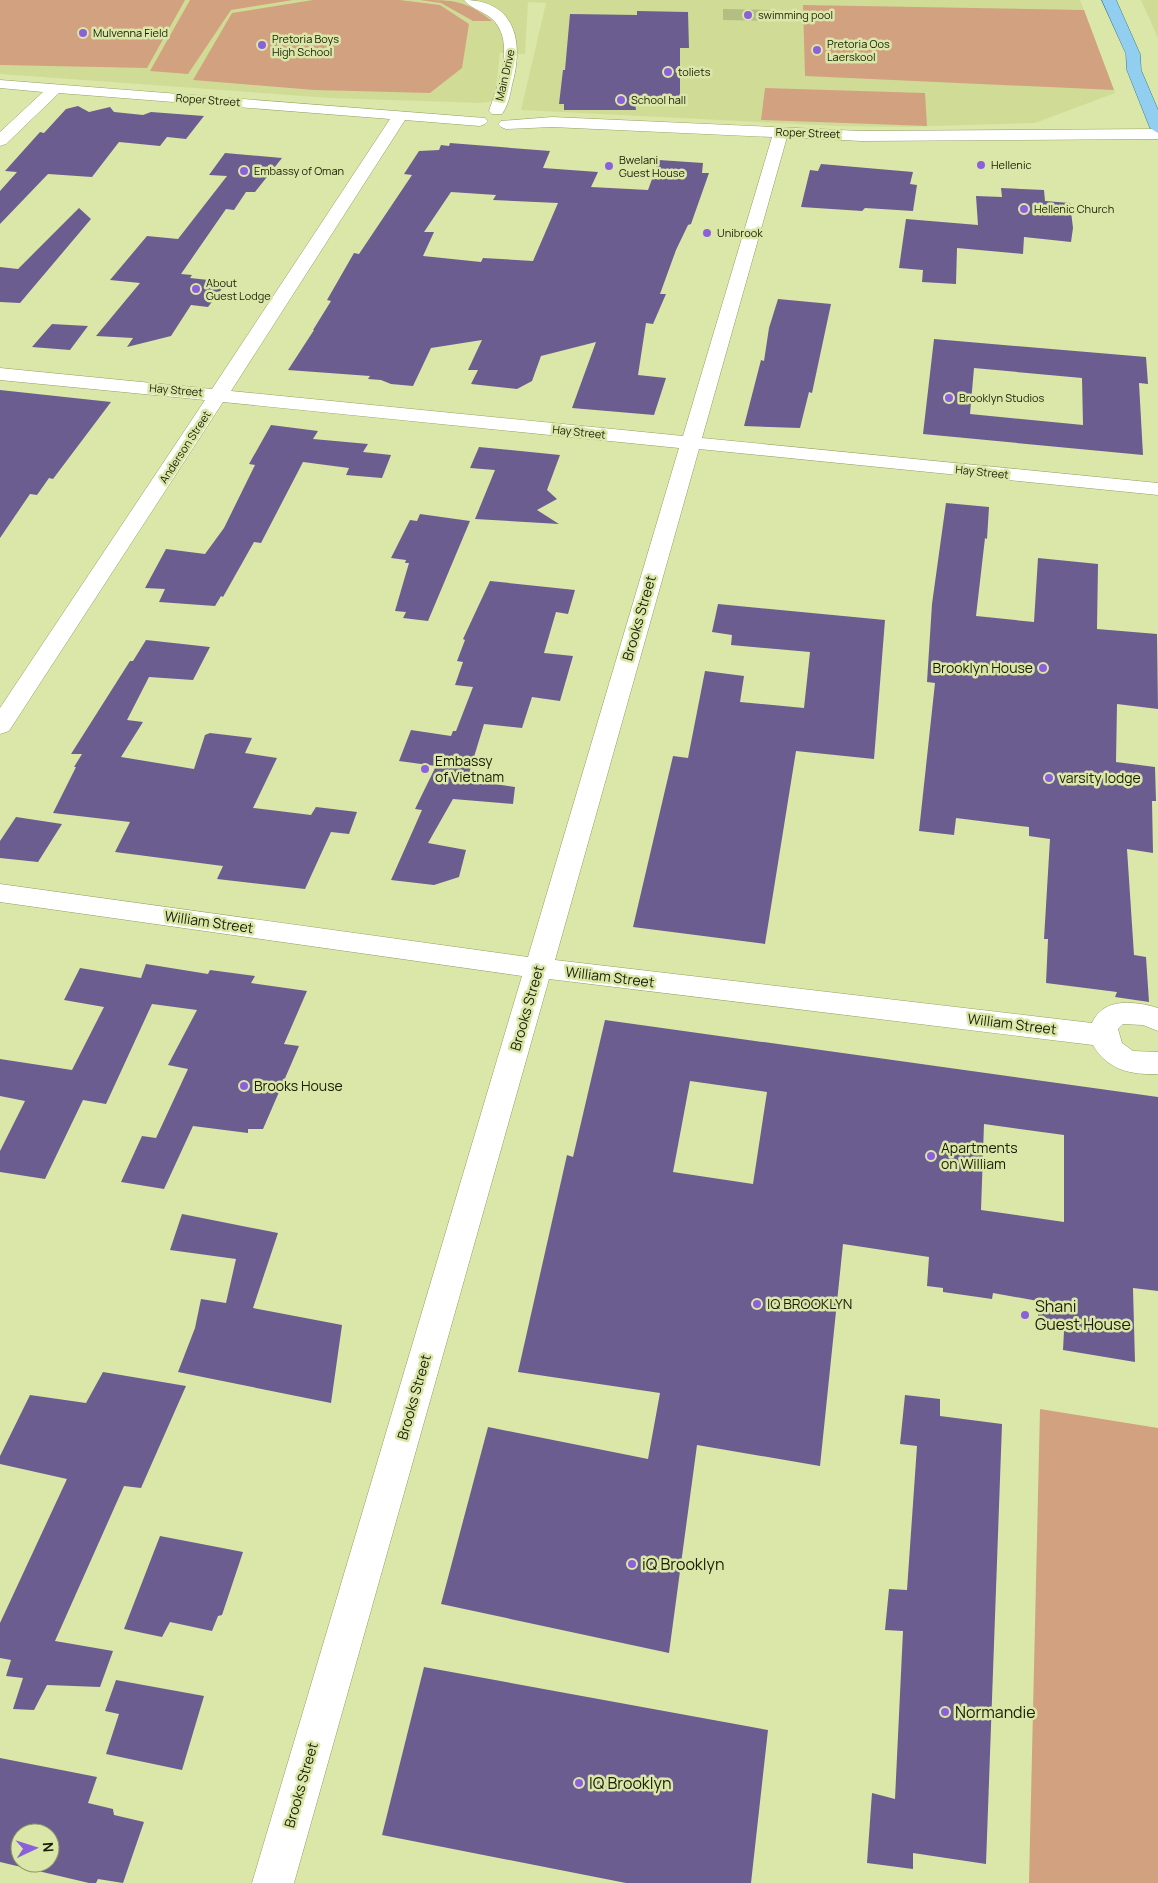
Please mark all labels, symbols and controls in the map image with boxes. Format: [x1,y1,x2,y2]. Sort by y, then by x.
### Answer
place label: swimming pool [758,7,833,22]
marker: swimming pool [742,9,754,21]
place label: Mulvenna Field [93,25,168,40]
marker: Mulvenna Field [77,27,89,39]
place label: Pretoria Boys High School [272,31,339,59]
place label: Pretoria Oos Laerskool [827,36,890,64]
marker: Pretoria Boys High School [256,39,268,51]
marker: Pretoria Oos Laerskool [811,44,823,56]
street label: Main Drive [491,47,518,102]
place label: toliets [678,64,711,79]
marker: toliets [662,66,674,78]
street label: Roper Street [175,90,241,109]
place label: School hall [631,92,686,107]
marker: School hall [615,94,627,106]
street label: Roper Street [775,124,841,141]
place label: Bwelani Guest House [619,152,685,180]
place label: Hellenic [991,157,1032,172]
marker: Hellenic [975,159,987,171]
marker: Bwelani Guest House [603,160,615,172]
place label: Embassy of Oman [254,163,344,178]
marker: Embassy of Oman [238,165,250,177]
place label: Hellenic Church [1034,201,1114,216]
marker: Hellenic Church [1018,203,1030,215]
place label: Unibrook [717,225,763,240]
marker: Unibrook [701,227,713,239]
place label: About Guest Lodge [206,275,271,303]
marker: About Guest Lodge [190,283,202,295]
street label: Hay Street [149,380,203,399]
place label: Brooklyn Studios [959,390,1044,405]
marker: Brooklyn Studios [943,392,955,404]
street label: Anderson Street [156,408,214,486]
street label: Hay Street [552,421,607,442]
street label: Hay Street [955,461,1010,482]
street label: Brooks Street [617,573,660,663]
place label: Brooklyn House [933,658,1033,677]
marker: Brooklyn House [1037,662,1049,674]
place label: Embassy of Vietnam [435,751,504,786]
marker: Embassy of Vietnam [419,763,431,775]
place label: varsity lodge [1059,768,1141,787]
marker: varsity lodge [1043,772,1055,784]
street label: William Street [163,906,255,937]
street label: William Street [565,962,656,991]
street label: Brooks Street [505,963,548,1053]
street label: William Street [967,1009,1058,1038]
place label: Brooks House [254,1076,343,1095]
marker: Brooks House [238,1080,250,1092]
place label: Apartments on William [941,1138,1018,1173]
marker: Apartments on William [925,1150,937,1162]
place label: IQ BROOKLYN [767,1294,852,1313]
place label: Shani Guest House [1035,1295,1131,1335]
marker: IQ BROOKLYN [751,1298,763,1310]
marker: Shani Guest House [1019,1309,1031,1321]
street label: Brooks Street [392,1352,435,1442]
place label: iQ Brooklyn [642,1553,724,1575]
marker: iQ Brooklyn [626,1558,638,1570]
place label: Normandie [955,1701,1036,1723]
marker: Normandie [939,1706,951,1718]
street label: Brooks Street [279,1740,322,1830]
place label: IQ Brooklyn [589,1772,671,1794]
marker: IQ Brooklyn [573,1777,585,1789]
north arrow [10,1823,60,1873]
text: N [39,1841,58,1853]

